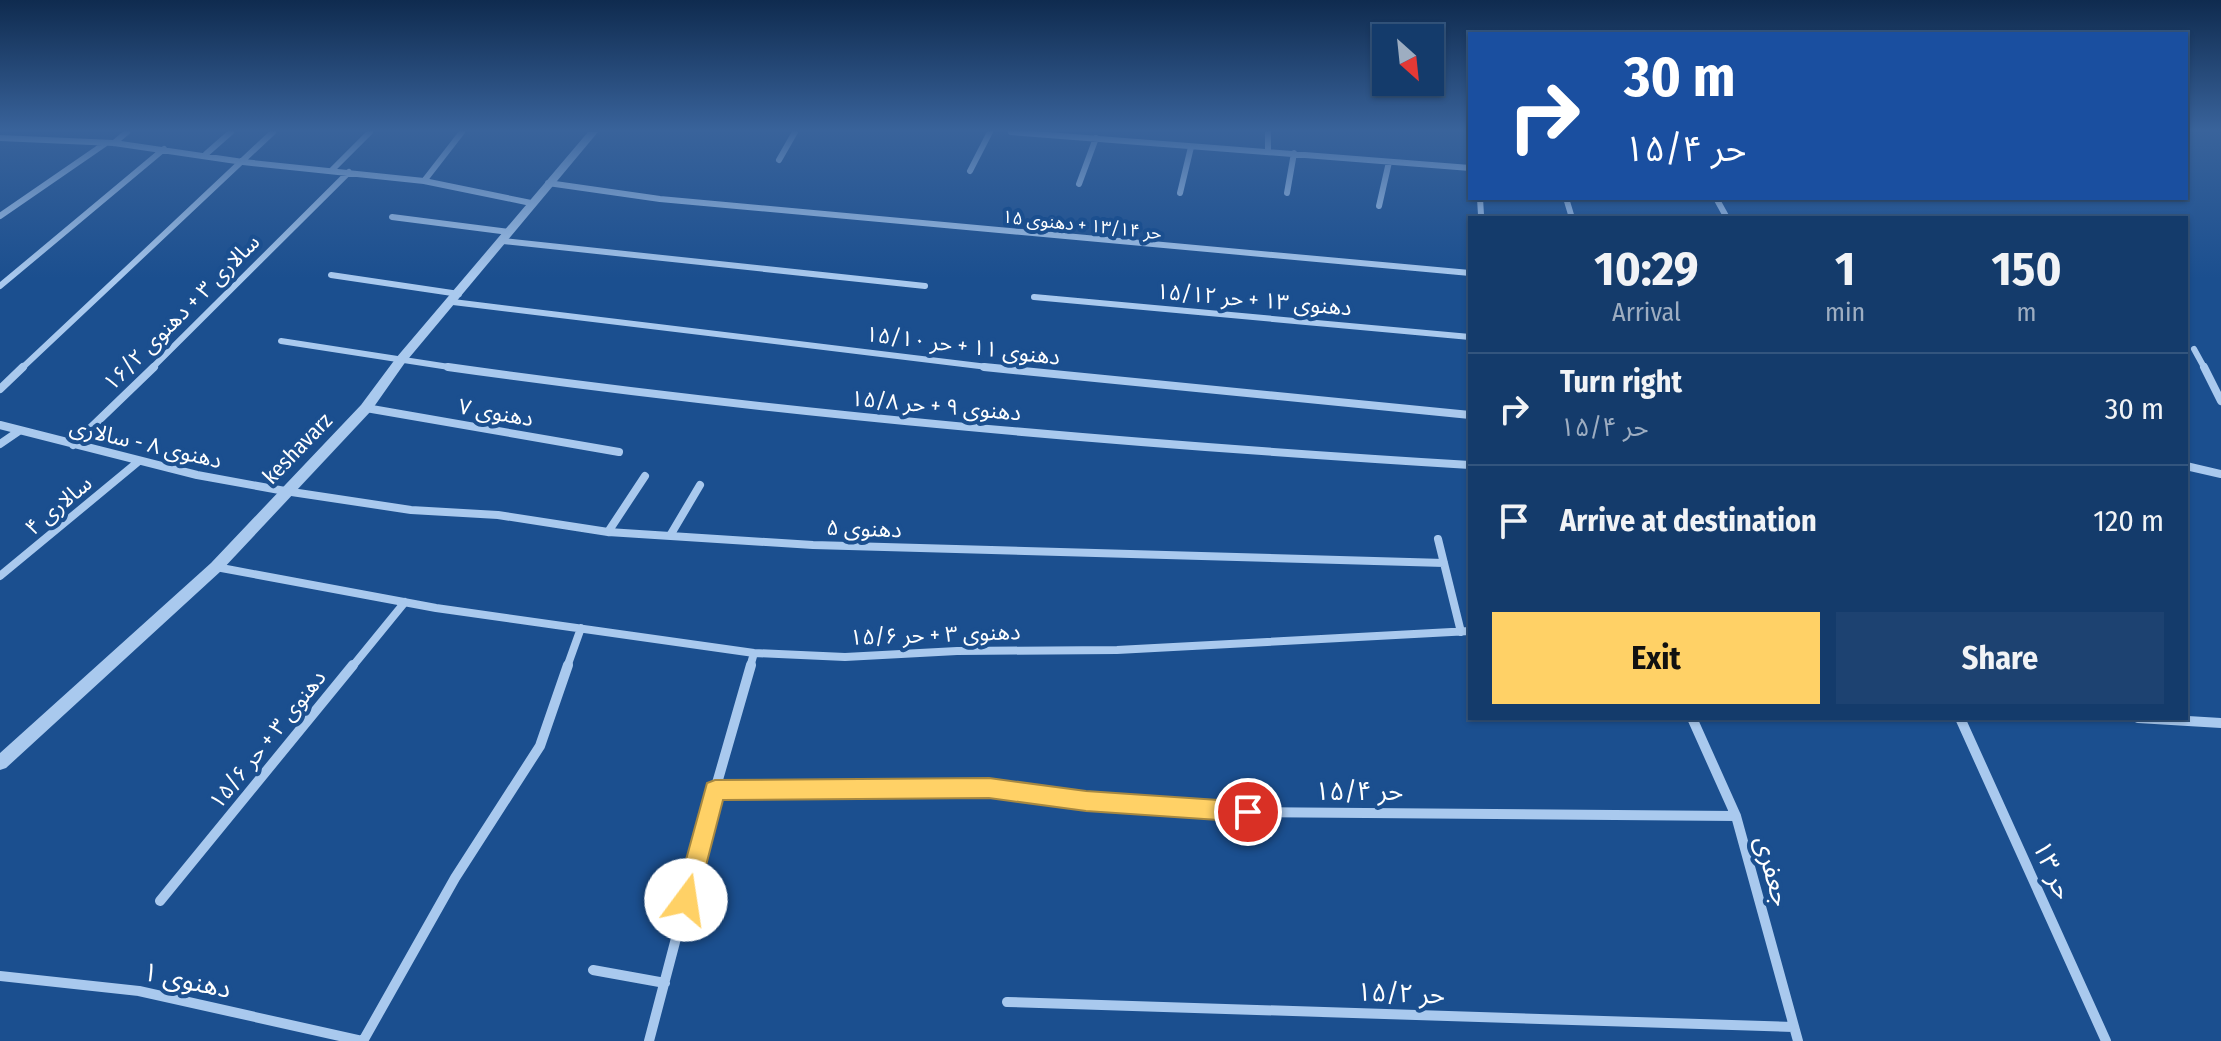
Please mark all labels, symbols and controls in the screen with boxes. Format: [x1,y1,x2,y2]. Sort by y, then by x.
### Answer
north arrow [1372,24,1444,96]
map controls [1372,24,1444,96]
text: 30 m [1624,44,1735,111]
icon: right [1492,64,1596,168]
text: حر ۱۵/۴ [1624,127,1747,171]
street label: حر ۱۳/۱۴ + دهنوی ۱۵ [1001,206,1163,244]
street label: سالاری ۳ + دهنوی ۱۶/۲ [97,228,265,396]
text: 10:29 [1594,240,1699,298]
text: 1 [1835,240,1855,298]
text: 150 [1992,240,2062,298]
street label: دهنوی ۱۳ + حر ۱۵/۱۲ [1155,278,1353,321]
text: Arrival [1612,297,1681,328]
text: min [1825,297,1865,328]
text: m [2017,297,2037,328]
street label: دهنوی ۱۱ + حر ۱۵/۱۰ [864,320,1062,371]
text: Turn right [1560,364,1682,400]
street label: دهنوی ۹ + حر ۱۵/۸ [850,385,1022,426]
icon: right [1492,387,1536,431]
text: 30 m [2105,391,2164,427]
street label: دهنوی ۷ [456,393,535,432]
street label: keshavarz [257,407,338,490]
text: حر ۱۵/۴ [1560,412,1649,443]
street label: دهنوی ۸ - سالاری [67,413,225,474]
street label: سالاری ۴ [19,470,97,541]
icon: arrive [1492,499,1536,543]
text: Arrive at destination [1560,503,1817,539]
text: 120 m [2093,503,2164,539]
street label: دهنوی ۵ [826,514,902,543]
button: Exit [1492,612,1820,704]
button: Share [1836,612,2164,704]
street label: دهنوی ۳ + حر ۱۵/۶ [849,618,1021,651]
street label: دهنوی ۳ + حر ۱۵/۶ [203,664,332,814]
street label: حر ۱۵/۴ [1315,776,1403,807]
pin [1214,778,1282,846]
icon: arrive [1226,790,1270,834]
street label: جعفری [1748,832,1797,910]
street label: حر ۱۳ [2026,836,2079,905]
position arrow [644,858,728,942]
street label: دهنوی ۱ [140,956,234,1005]
street label: حر ۱۵/۲ [1356,976,1446,1011]

